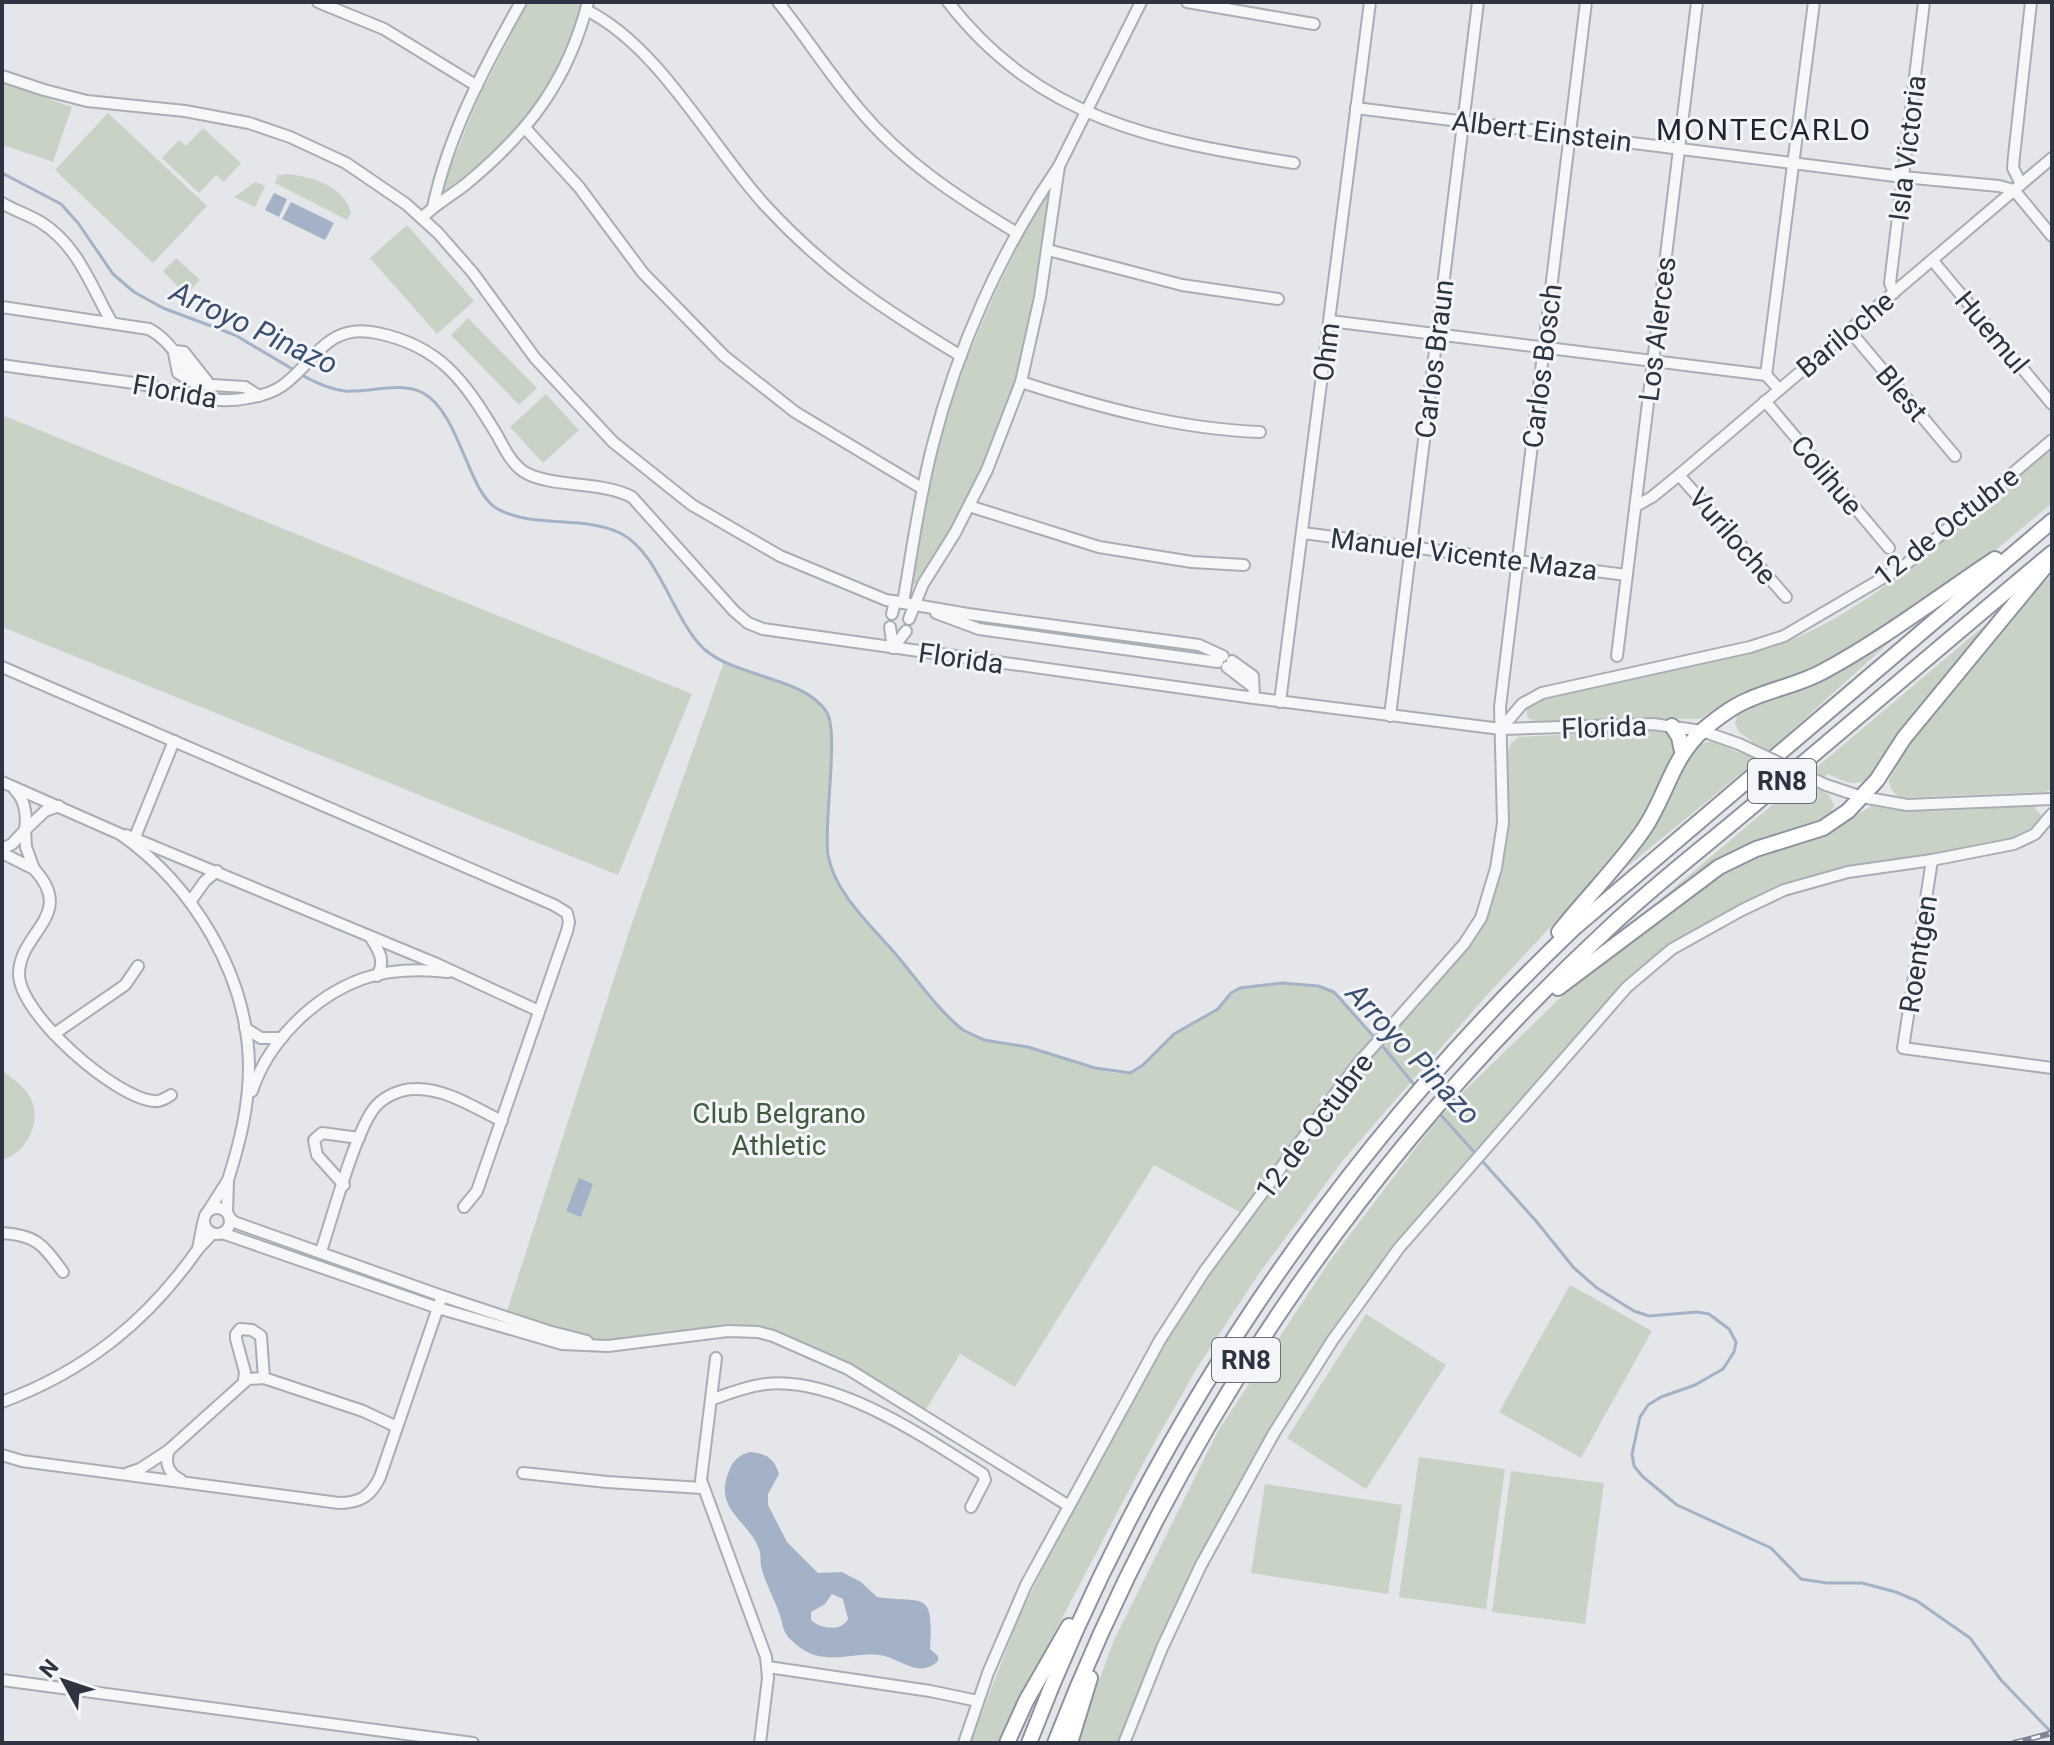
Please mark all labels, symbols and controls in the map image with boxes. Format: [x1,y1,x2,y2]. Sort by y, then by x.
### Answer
street label: Isla Victoria [1882,73,1933,223]
street label: Albert Einstein [1450,104,1634,159]
district label: MONTECARLO [1656,112,1872,147]
street label: Los Alerces [1632,255,1683,403]
water label: Arroyo Pinazo [163,273,343,382]
street label: Carlos Braun [1408,278,1461,440]
street label: Carlos Bosch [1516,282,1569,450]
street label: Bariloche [1790,284,1901,385]
street label: Huemul [1948,285,2035,380]
street label: Ohm [1307,321,1346,383]
street label: Blest [1869,359,1934,428]
street label: Florida [130,368,220,415]
street label: Colihue [1784,429,1869,522]
street label: 12 de Octubre [1867,460,2025,593]
street label: Vuriloche [1682,481,1783,591]
street label: Manuel Vicente Maza [1329,522,1599,587]
street label: Florida [916,636,1006,681]
street label: Florida [1561,710,1647,745]
road number: RN8 [1748,759,1816,803]
street label: Roentgen [1893,893,1944,1015]
water label: Arroyo Pinazo [1338,974,1488,1132]
street label: 12 de Octubre [1249,1047,1380,1206]
park label: Club Belgrano Athletic [692,1097,866,1162]
road number: RN8 [1212,1338,1280,1382]
north arrow [24,1641,104,1721]
text: N [34,1654,64,1682]

